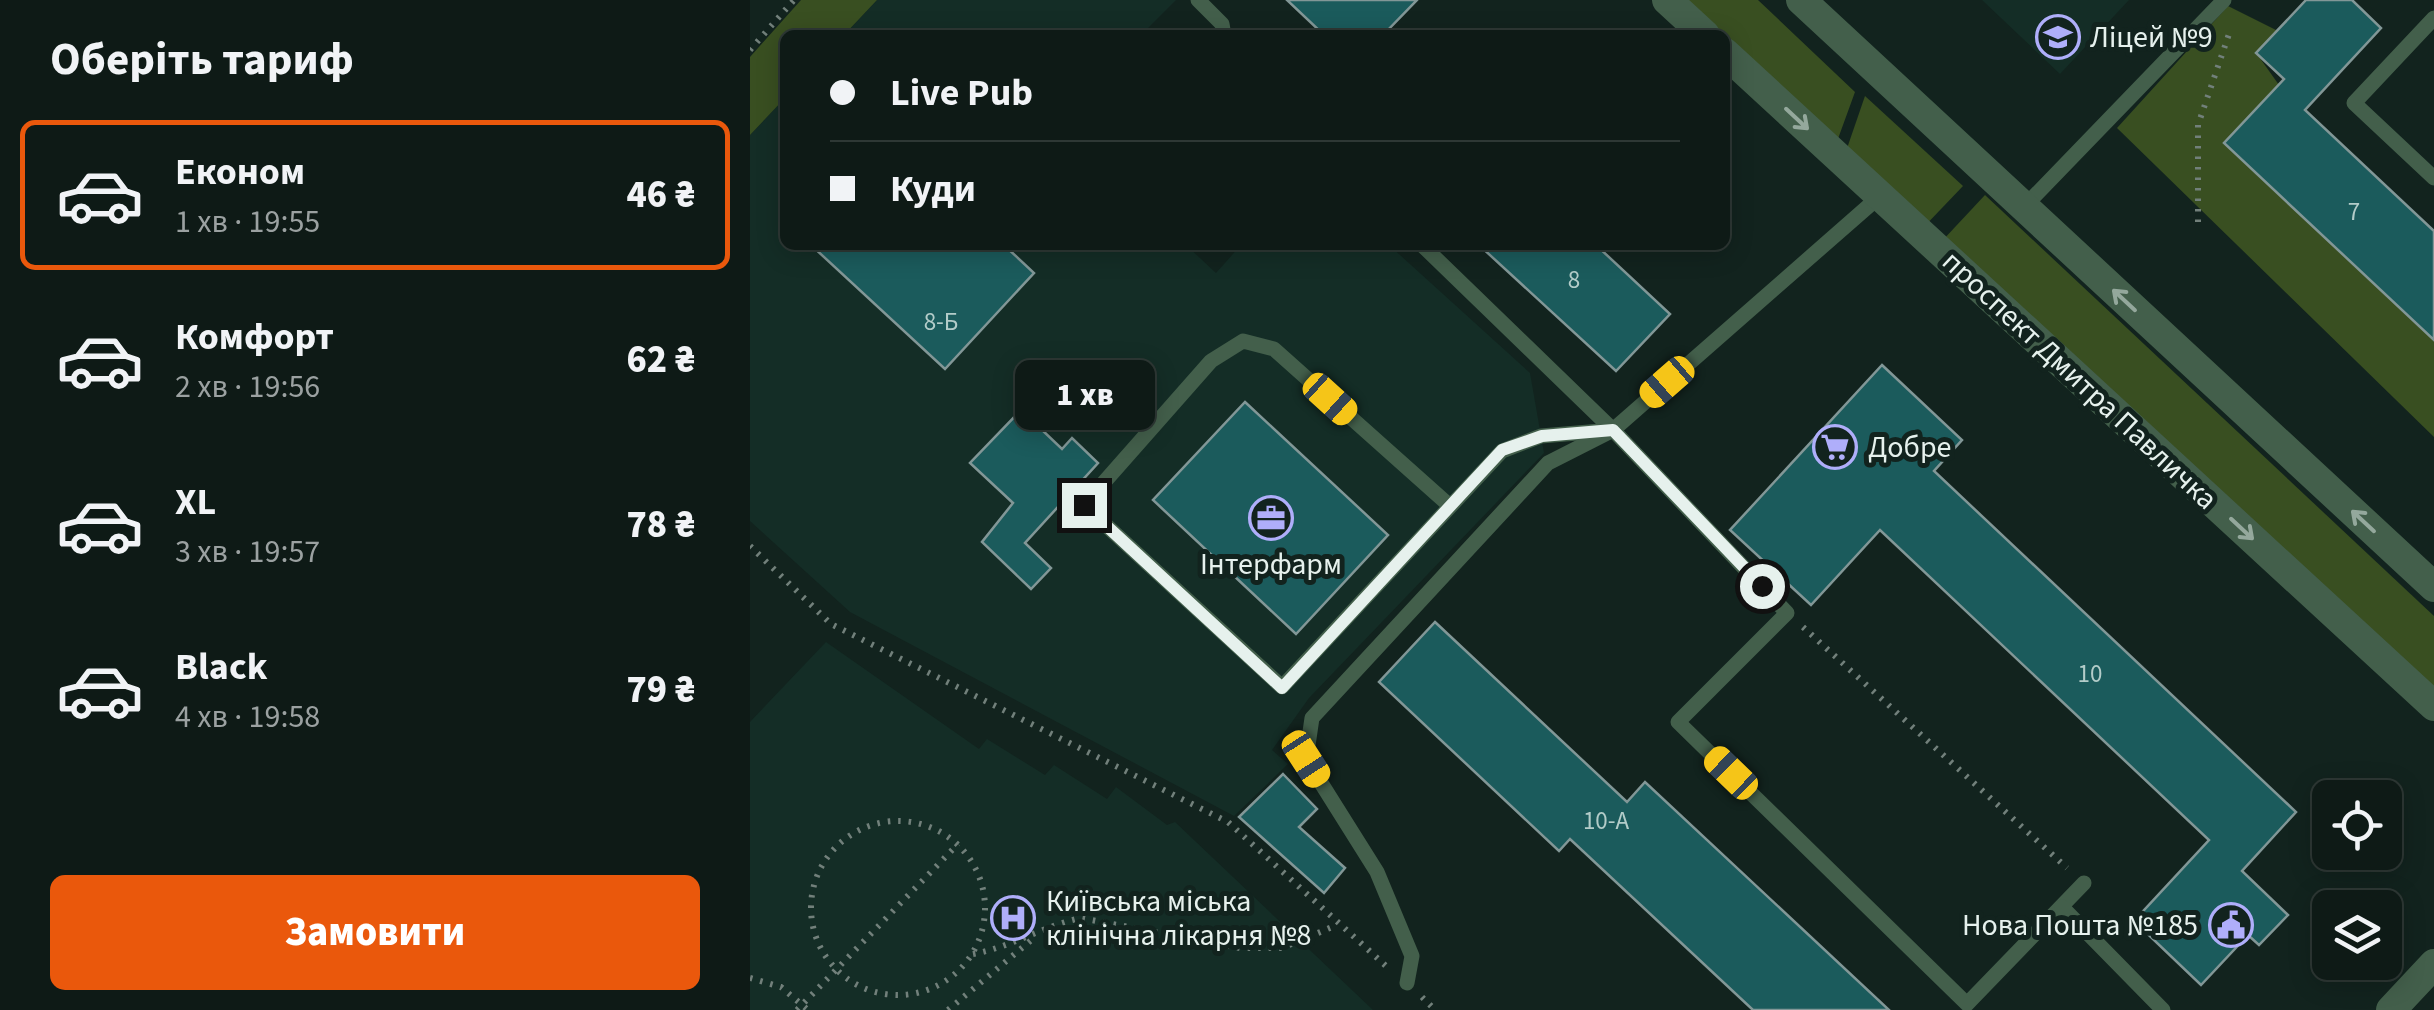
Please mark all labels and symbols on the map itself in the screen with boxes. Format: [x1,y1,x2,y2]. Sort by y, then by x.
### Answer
school or university icon: Ліцей №9 [2035,14,2081,60]
place label: Ліцей №9 [2090,16,2213,59]
one-way arrow [1784,108,1809,131]
house number: 7 [2348,194,2360,230]
street label: проспект Дмитра Павличка [1932,241,2227,520]
house number: 8 [1568,262,1580,298]
one-way arrow [2112,288,2137,311]
house number: 8-Б [924,304,958,340]
car [1635,351,1699,413]
callout: 1 хв [1014,360,1154,430]
car [1298,368,1362,430]
supermarket icon: Добре [1812,424,1858,470]
place label: Добре [1868,426,1951,469]
route end [1062,483,1107,528]
office icon: Інтерфарм [1248,495,1294,541]
one-way arrow [2350,509,2376,533]
one-way arrow [2229,517,2254,540]
place label: Інтерфарм [1200,543,1342,586]
route start [1740,564,1785,609]
house number: 10 [2078,656,2102,692]
car [1277,726,1335,792]
car [1699,741,1763,805]
house number: 10-А [1583,803,1630,839]
place label: Київська міська клінічна лікарня №8 [1046,880,1311,957]
hospital icon: Київська міська клінічна лікарня №8 [990,895,1036,941]
public building icon: Нова Пошта №185 [2208,902,2254,948]
place label: Нова Пошта №185 [1962,904,2198,947]

